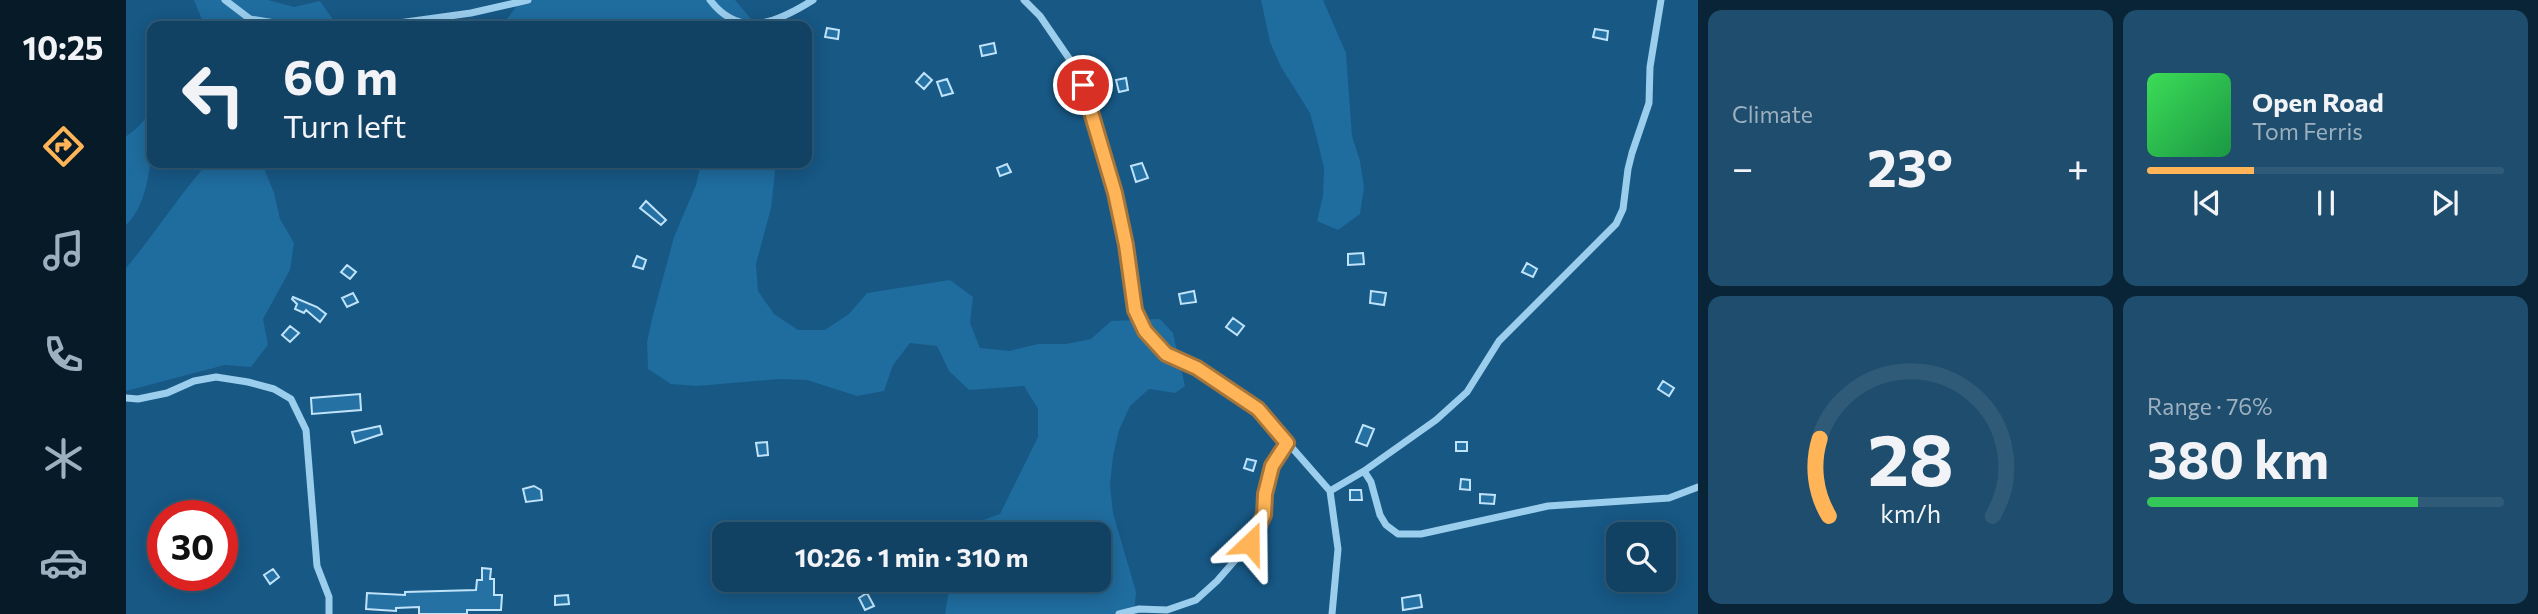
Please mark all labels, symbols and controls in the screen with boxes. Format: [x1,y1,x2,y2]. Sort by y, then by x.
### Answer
text: 10:25 [22,27,104,67]
text: 60 m [283,45,398,105]
icon: left [168,49,259,140]
pin [1053,55,1113,115]
icon: arrive [1064,66,1102,104]
text: Open Road [2252,86,2384,117]
text: Climate [1732,100,1813,128]
text: Turn left [283,105,407,145]
text: Tom Ferris [2252,117,2363,145]
icon: directions [39,122,88,171]
text: 23° [1867,134,1953,198]
text: − [1732,143,1754,190]
text: + [2067,143,2089,190]
icon: previous [2188,184,2226,222]
icon: pause [2307,184,2345,222]
icon: next [2426,184,2464,222]
icon: music [39,226,88,275]
icon: phone [39,330,88,379]
text: Range · 76% [2147,392,2272,420]
text: 28 [1868,412,1954,501]
text: 380 km [2147,426,2329,490]
icon: climate [39,434,88,483]
text: km/h [1880,498,1941,528]
speed limit sign: 30 [147,500,238,591]
position arrow [1213,506,1287,580]
map controls [1606,522,1676,592]
button: search [1606,522,1676,592]
icon: car [39,538,88,587]
text: 10:26 · 1 min · 310 m [795,541,1028,572]

